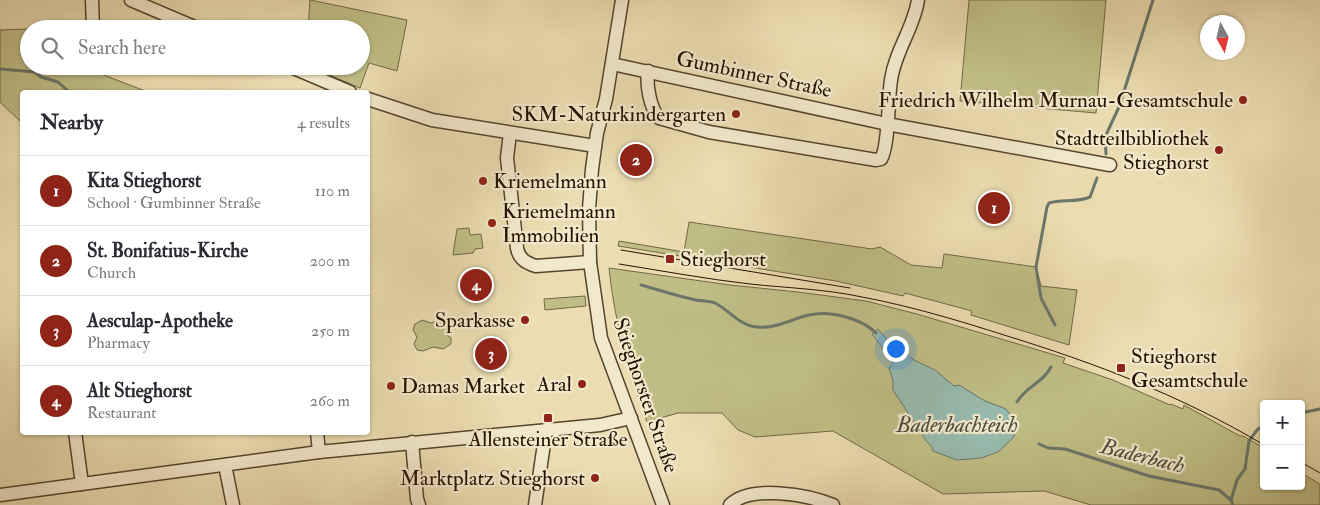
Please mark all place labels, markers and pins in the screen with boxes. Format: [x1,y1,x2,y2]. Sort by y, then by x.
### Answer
place label: Friedrich Wilhelm Murnau-Gesamtschule [878,87,1233,114]
marker: Friedrich Wilhelm Murnau-Gesamtschule [1237,94,1249,106]
place label: SKM-Naturkindergarten [512,101,726,128]
marker: SKM-Naturkindergarten [730,108,742,120]
place label: Stadtteilbibliothek Stieghorst [1055,125,1209,176]
pin: 2 [620,141,652,179]
marker: Stadtteilbibliothek Stieghorst [1213,144,1225,156]
place label: Kriemelmann [493,168,607,195]
marker: Kriemelmann [477,175,489,187]
pin: 1 [978,189,1010,227]
place label: Kriemelmann Immobilien [502,198,616,249]
marker: Kriemelmann Immobilien [486,217,498,229]
place label: Stieghorst [680,246,766,273]
marker: Stieghorst [664,253,676,265]
pin: 4 [460,266,492,304]
place label: Sparkasse [435,307,515,334]
marker: Sparkasse [519,314,531,326]
pin: 3 [475,335,507,373]
place label: Stieghorst Gesamtschule [1131,343,1248,394]
marker: Stieghorst Gesamtschule [1115,362,1127,374]
place label: Aral [536,371,573,398]
place label: Damas Market [401,373,525,400]
marker: Aral [576,378,588,390]
marker: Damas Market [385,380,397,392]
marker: Allensteiner Straße [542,412,554,424]
place label: Allensteiner Straße [468,426,628,453]
place label: Marktplatz Stieghorst [400,465,585,492]
marker: Marktplatz Stieghorst [589,472,601,484]

